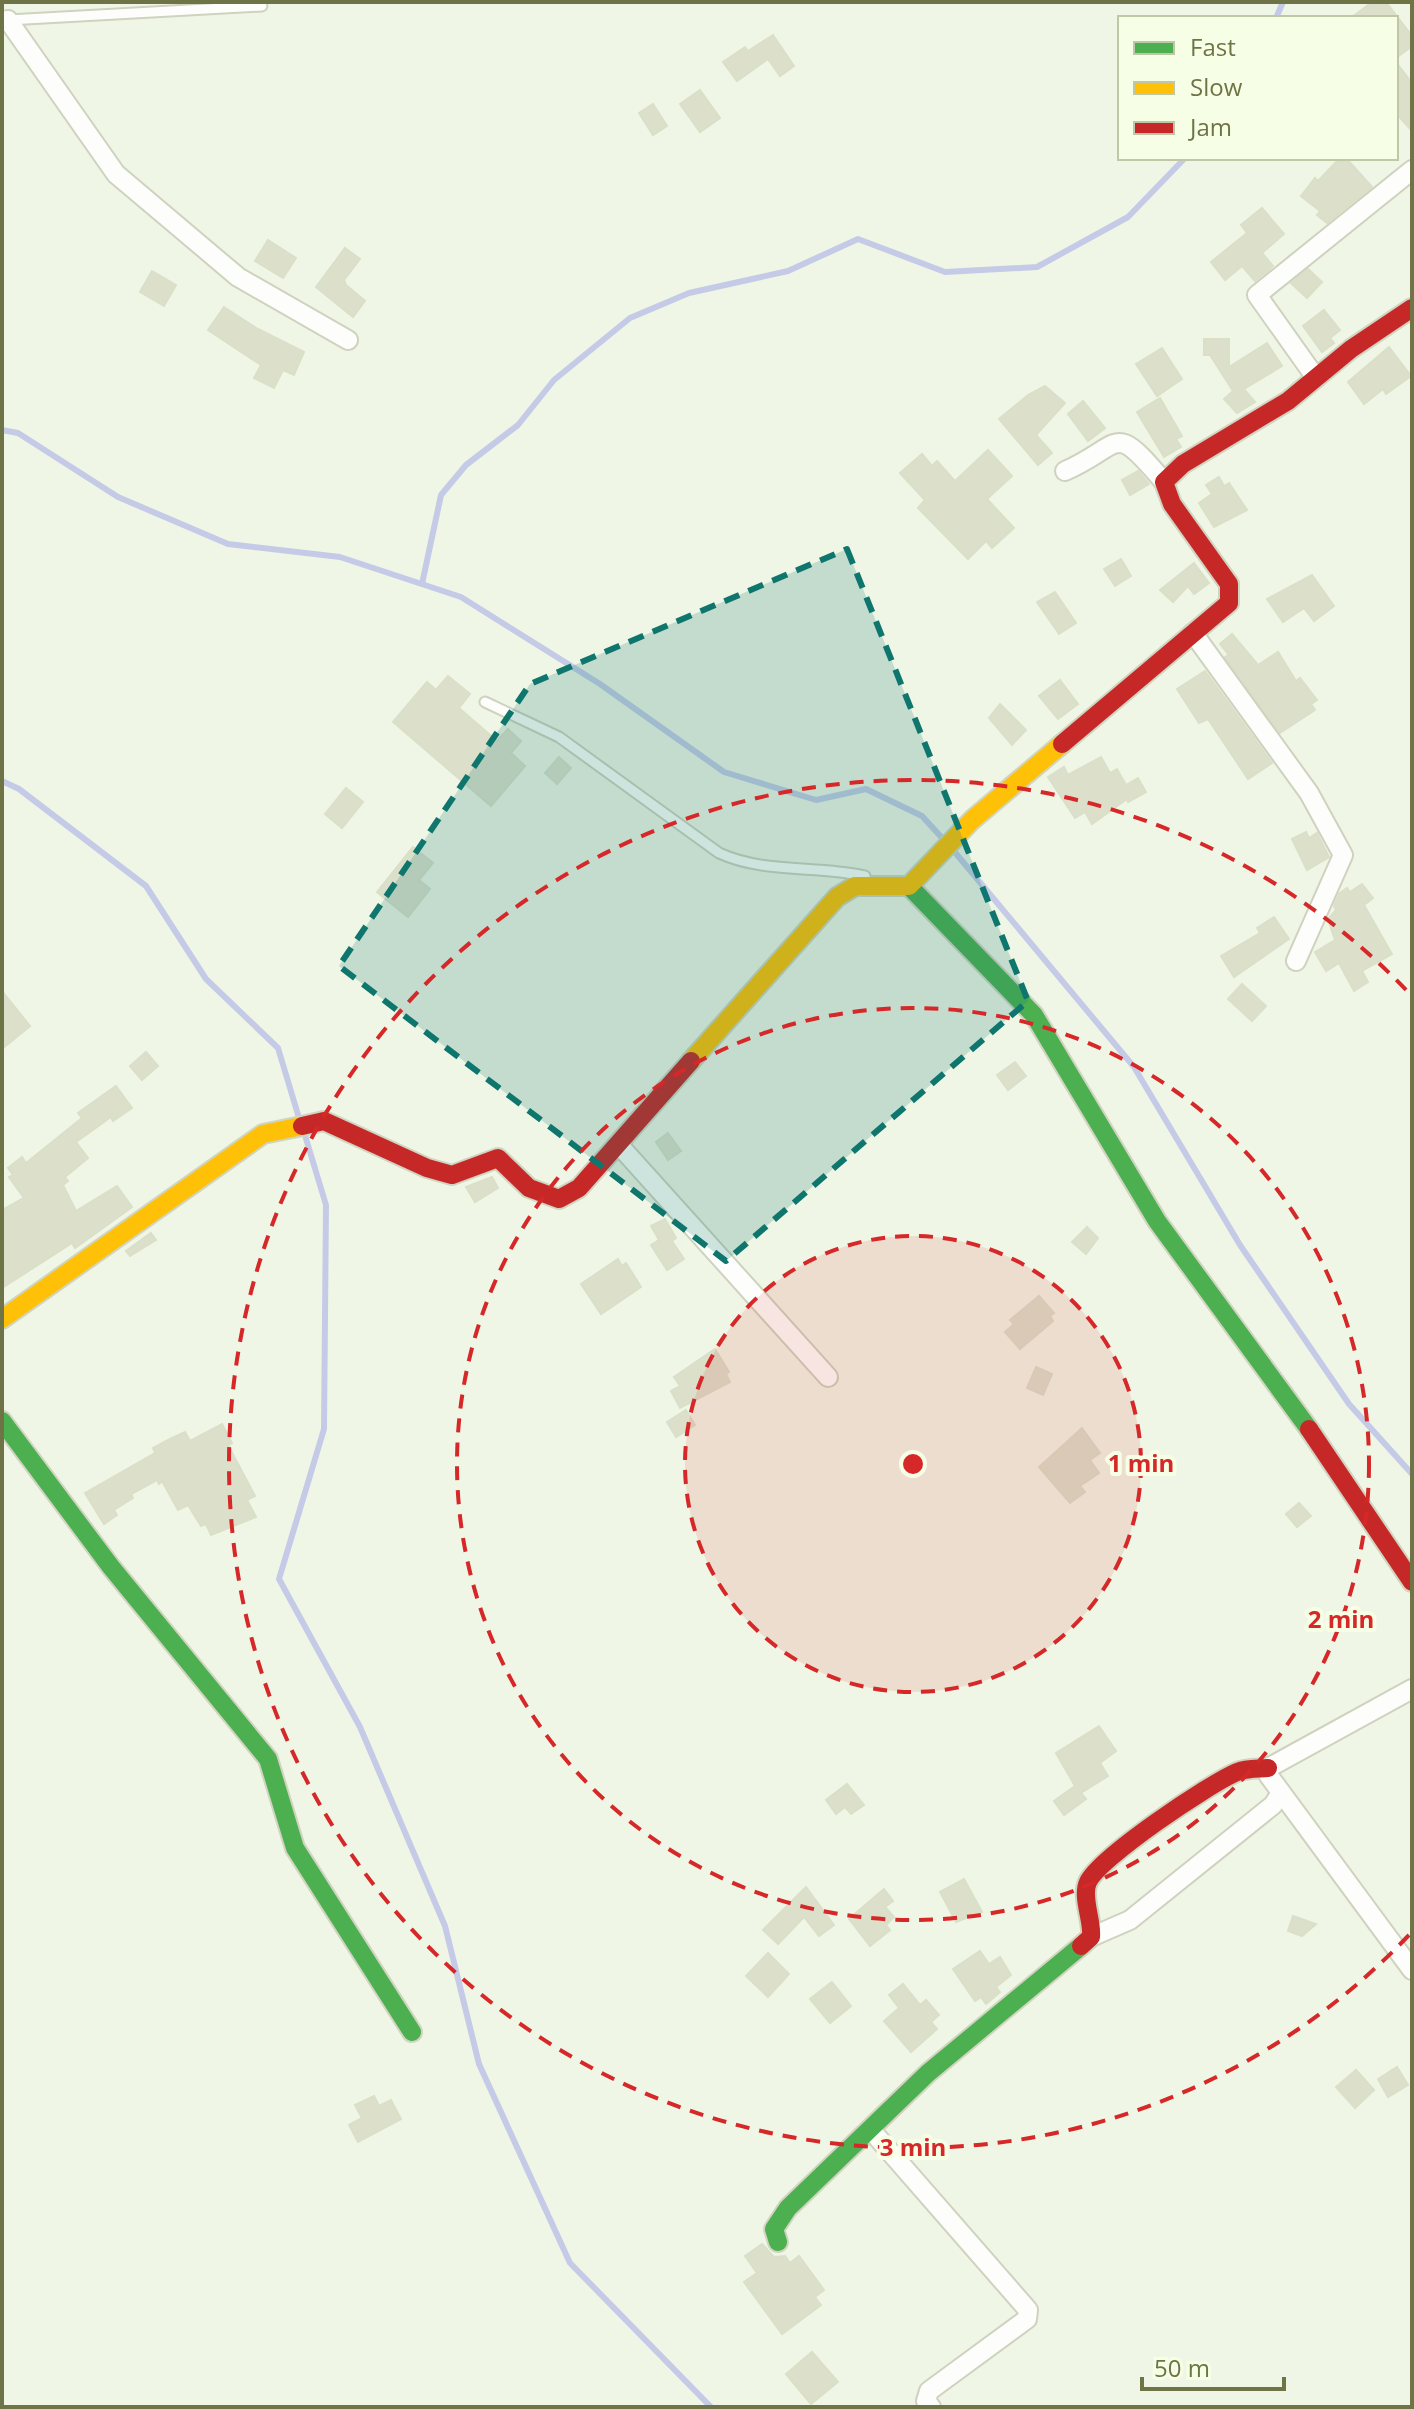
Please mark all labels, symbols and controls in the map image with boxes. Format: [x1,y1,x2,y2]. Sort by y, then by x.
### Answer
legend [1118,16,1398,160]
text: Fast [1190,30,1236,63]
text: Slow [1190,70,1243,103]
text: Jam [1188,110,1232,143]
text: 1 min [1108,1446,1174,1479]
centre of rings [899,1450,927,1478]
text: 2 min [1308,1602,1374,1635]
text: 3 min [880,2130,946,2163]
scale bar [1142,2341,1284,2391]
text: 50 m [1154,2351,1210,2384]

